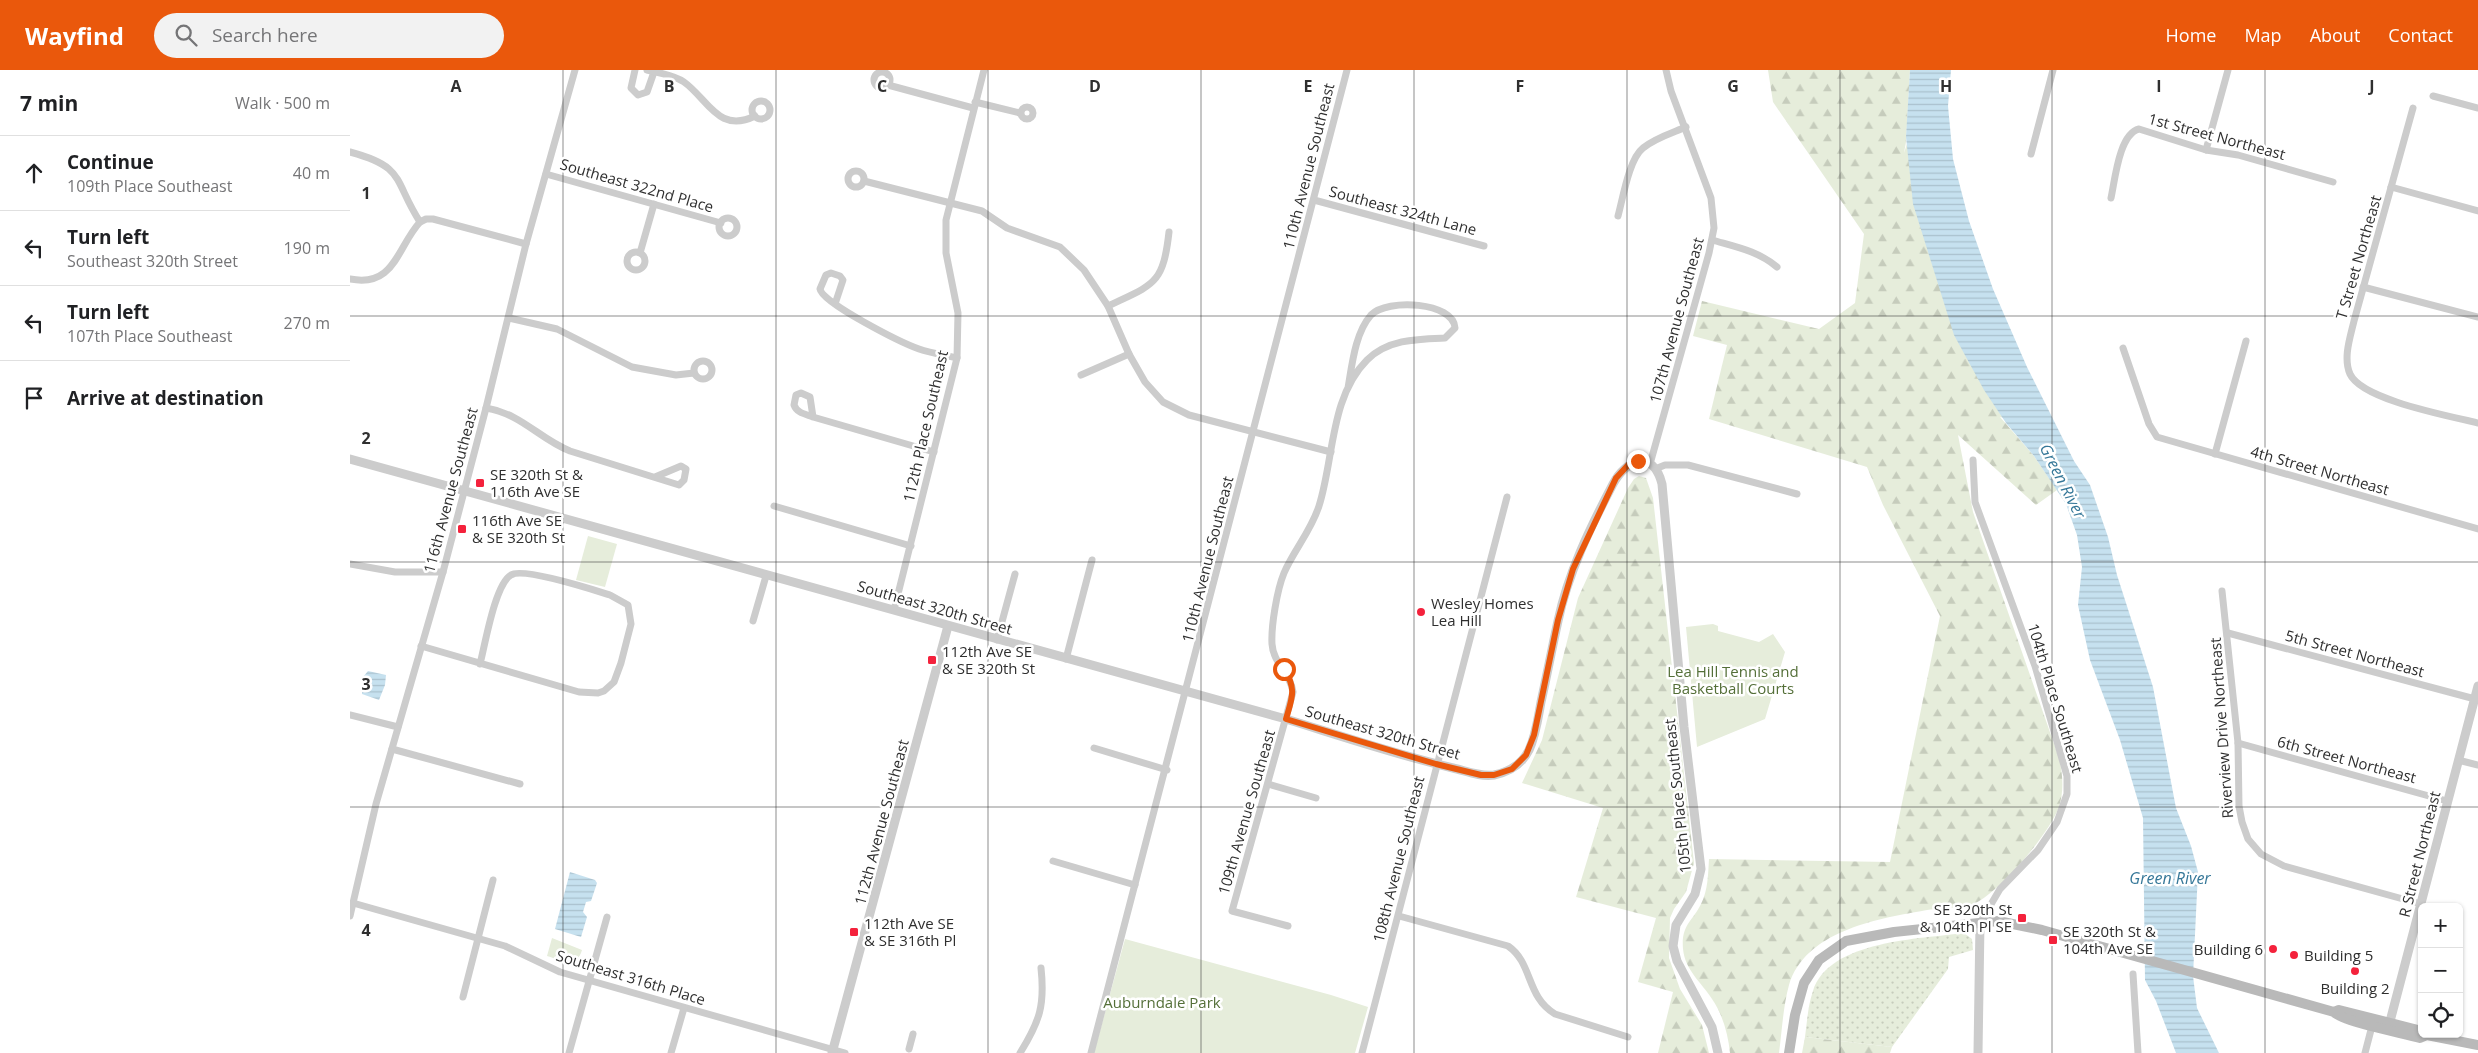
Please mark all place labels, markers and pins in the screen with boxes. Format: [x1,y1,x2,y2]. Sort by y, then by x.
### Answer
place label: SE 320th St & 116th Ave SE [490,464,583,501]
marker: SE 320th St & 116th Ave SE [474,477,486,489]
place label: 116th Ave SE & SE 320th St [472,510,565,547]
marker: 116th Ave SE & SE 320th St [456,523,468,535]
place label: Wesley Homes Lea Hill [1431,593,1534,630]
marker: Wesley Homes Lea Hill [1415,606,1427,618]
place label: 112th Ave SE & SE 320th St [942,641,1035,678]
marker: 112th Ave SE & SE 320th St [926,654,938,666]
place label: SE 320th St & 104th Pl SE [1920,899,2012,936]
marker: SE 320th St & 104th Pl SE [2016,912,2028,924]
place label: 112th Ave SE & SE 316th Pl [864,913,956,950]
place label: SE 320th St & 104th Ave SE [2063,921,2156,958]
marker: 112th Ave SE & SE 316th Pl [848,926,860,938]
marker: SE 320th St & 104th Ave SE [2047,934,2059,946]
place label: Building 6 [2194,939,2263,959]
marker: Building 6 [2267,943,2279,955]
place label: Building 5 [2304,945,2373,965]
marker: Building 5 [2288,949,2300,961]
marker: Building 2 [2349,965,2361,977]
place label: Building 2 [2320,978,2390,998]

